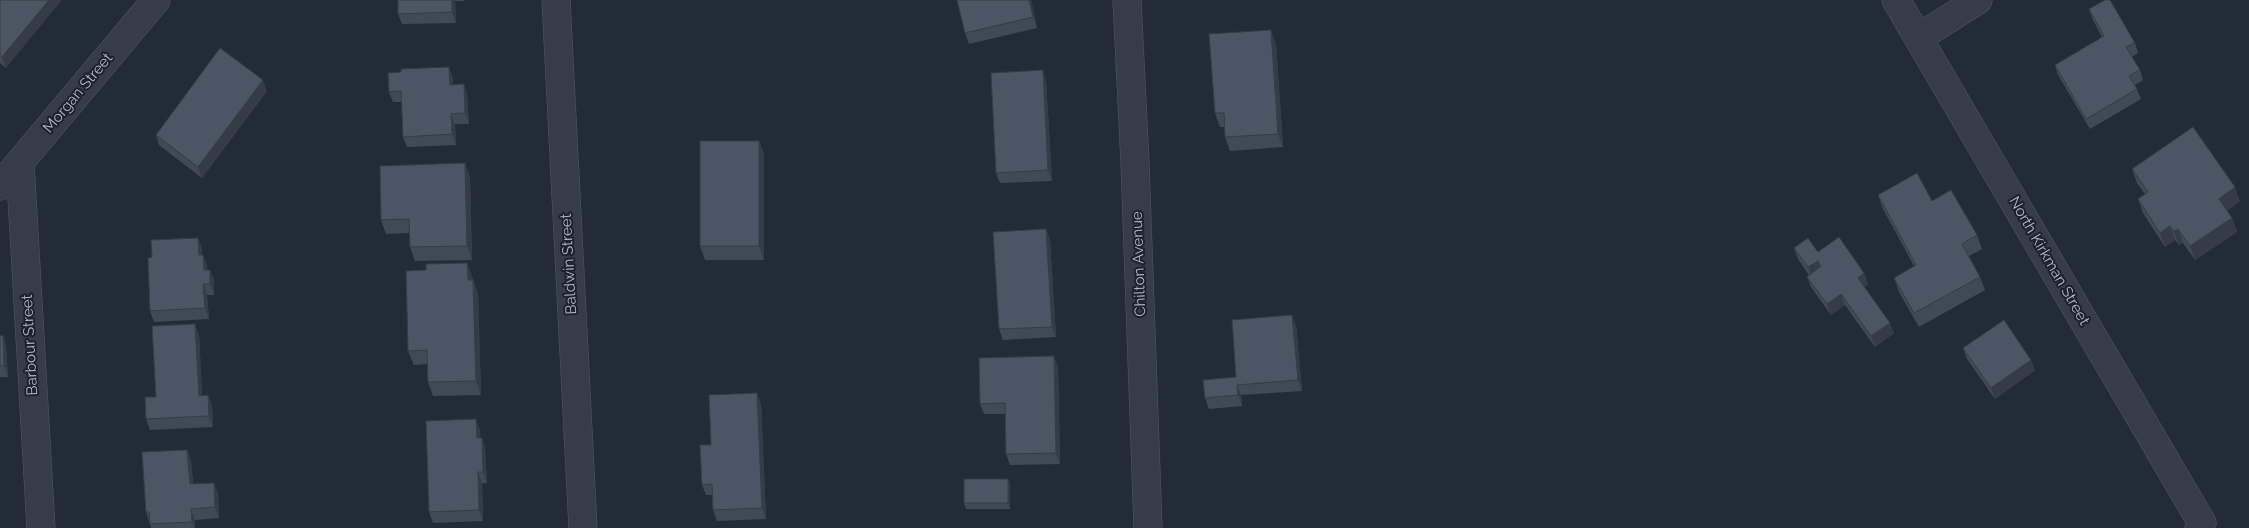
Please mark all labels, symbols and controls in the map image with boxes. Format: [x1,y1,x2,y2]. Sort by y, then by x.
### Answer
street label: Morgan Street [39,49,117,137]
street label: North Kirkman Street [2005,194,2093,328]
street label: Chilton Avenue [1128,211,1150,317]
street label: Baldwin Street [557,213,581,315]
street label: Barbour Street [18,294,42,396]

